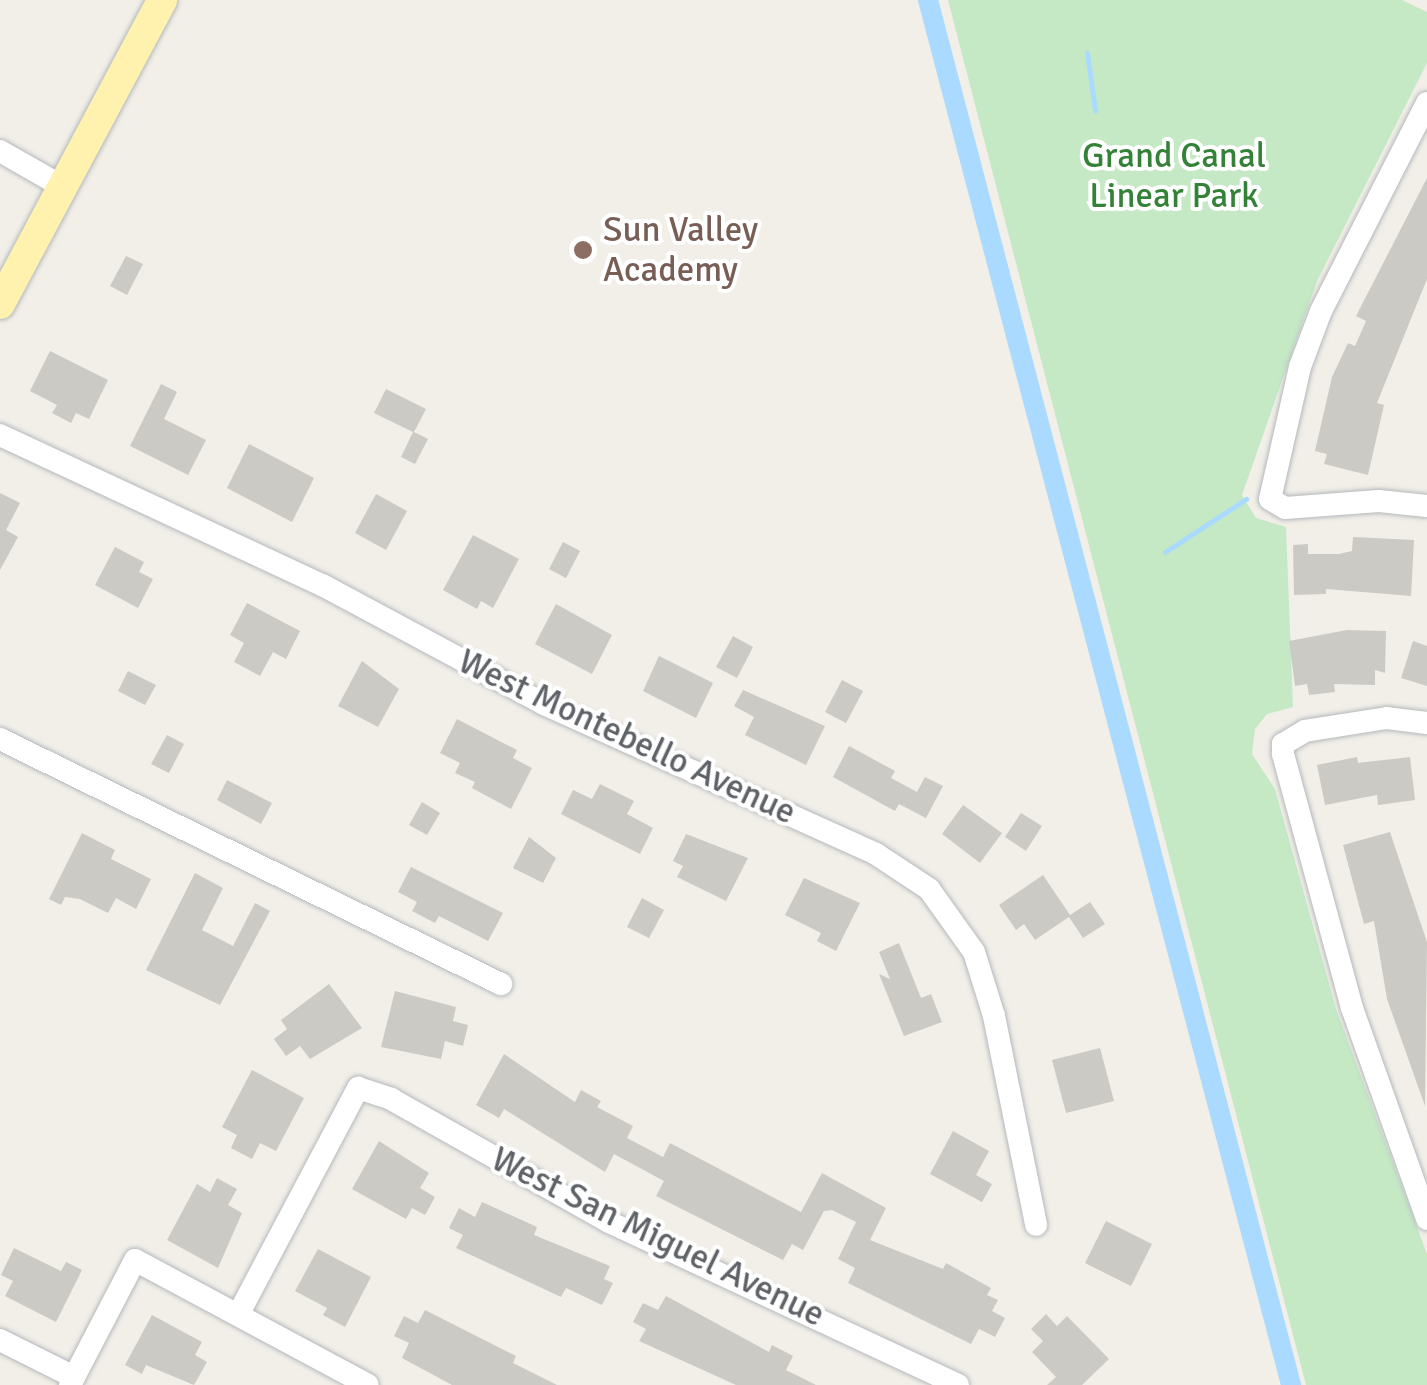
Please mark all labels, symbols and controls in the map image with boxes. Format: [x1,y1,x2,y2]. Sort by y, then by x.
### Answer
park label: Grand Canal Linear Park [1082,135,1266,217]
place label: Sun Valley Academy [603,209,758,291]
marker: Sun Valley Academy [572,239,594,261]
street label: West Montebello Avenue [452,640,802,834]
street label: West San Miguel Avenue [485,1138,831,1336]

